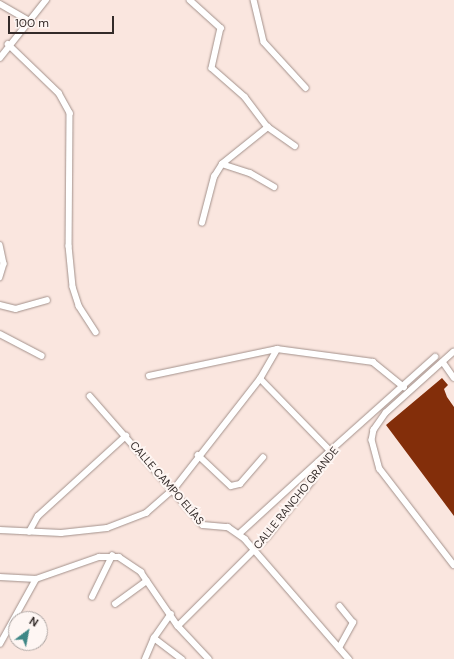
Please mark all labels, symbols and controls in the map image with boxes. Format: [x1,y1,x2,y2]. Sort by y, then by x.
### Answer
scale bar [10,8,116,34]
text: 100 m [15,15,49,31]
street label: CALLE CAMPO ELÍAS [127,439,207,527]
street label: CALLE RANCHO GRANDE [251,444,341,552]
north arrow [8,611,48,651]
text: N [27,614,41,630]

